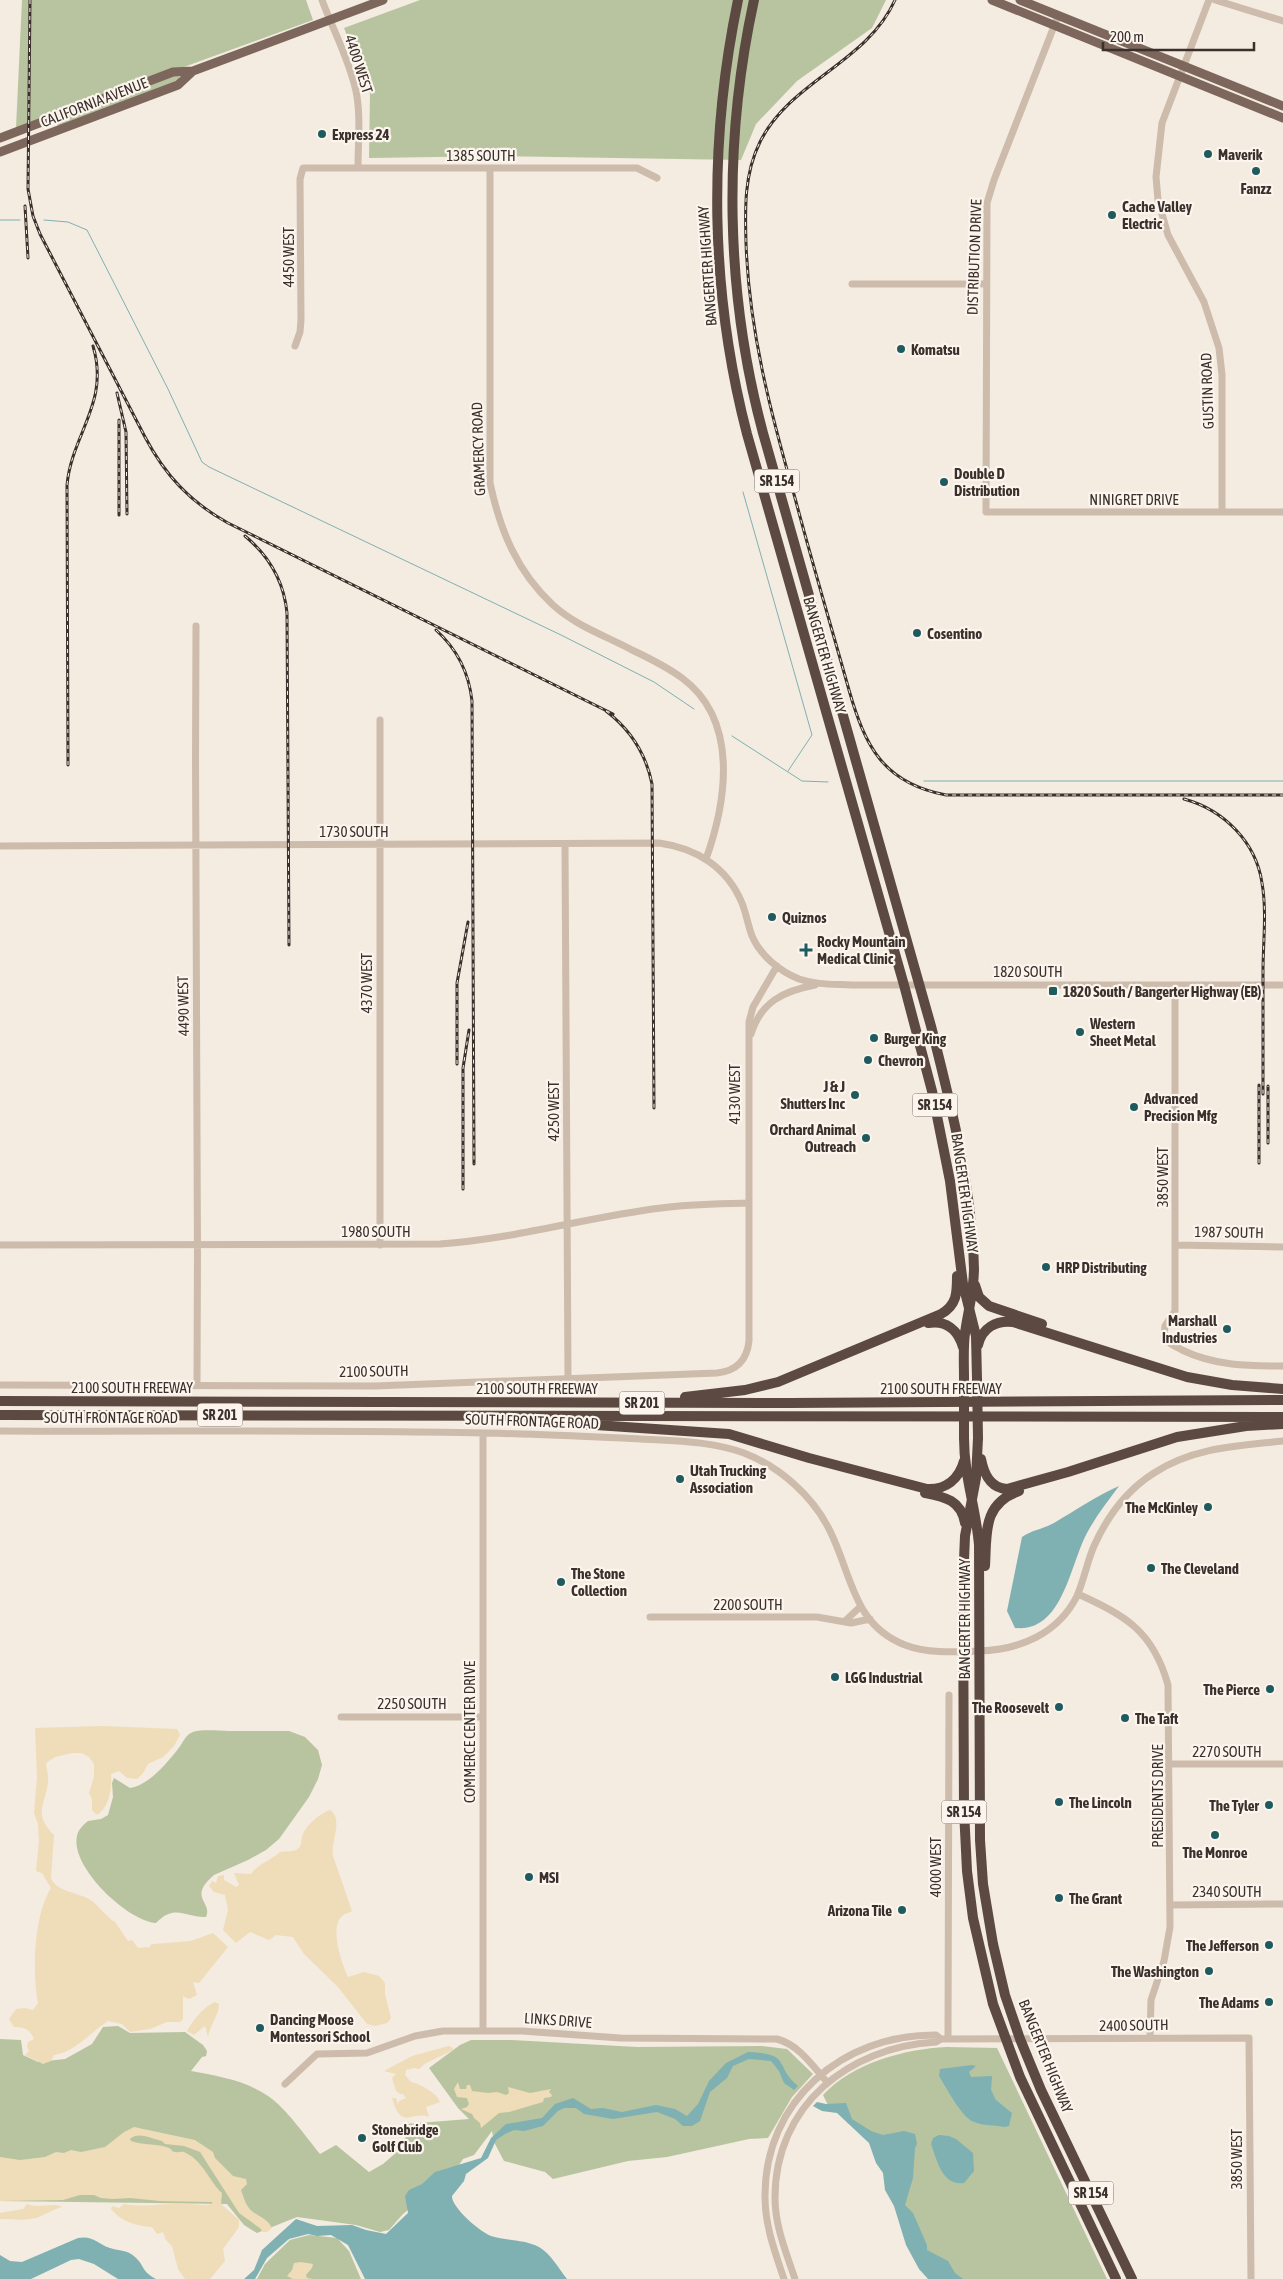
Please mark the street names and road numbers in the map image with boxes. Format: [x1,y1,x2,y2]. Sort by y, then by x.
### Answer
street label: 4400 WEST [342,33,377,96]
street label: CALIFORNIA AVENUE [38,74,150,130]
street label: 1385 SOUTH [446,147,516,164]
street label: DISTRIBUTION DRIVE [963,198,985,315]
street label: BANGERTER HIGHWAY [694,205,720,327]
street label: 4450 WEST [280,226,297,287]
street label: GUSTIN ROAD [1197,353,1217,429]
street label: GRAMERCY ROAD [468,402,488,496]
road number: SR 154 [754,470,800,492]
street label: NINIGRET DRIVE [1089,491,1179,508]
street label: BANGERTER HIGHWAY [800,595,850,716]
street label: 1730 SOUTH [319,823,389,840]
street label: 4370 WEST [358,952,375,1013]
street label: 1820 SOUTH [993,963,1063,980]
street label: 4490 WEST [174,975,192,1036]
street label: 4130 WEST [726,1063,743,1124]
street label: 4250 WEST [545,1080,562,1141]
road number: SR 154 [912,1094,958,1116]
street label: BANGERTER HIGHWAY [948,1132,982,1254]
street label: 3850 WEST [1154,1146,1171,1207]
street label: 1980 SOUTH [341,1223,411,1240]
street label: 1987 SOUTH [1194,1223,1264,1241]
street label: 2100 SOUTH [339,1362,409,1380]
street label: 2100 SOUTH FREEWAY [71,1379,193,1396]
street label: 2100 SOUTH FREEWAY [476,1380,598,1397]
street label: 2100 SOUTH FREEWAY [880,1380,1002,1397]
road number: SR 201 [620,1392,664,1415]
road number: SR 201 [198,1404,242,1426]
street label: SOUTH FRONTAGE ROAD [44,1409,178,1426]
street label: SOUTH FRONTAGE ROAD [465,1410,599,1432]
street label: BANGERTER HIGHWAY [956,1558,973,1679]
street label: 2200 SOUTH [713,1596,783,1613]
street label: COMMERCE CENTER DRIVE [461,1660,478,1803]
street label: 2250 SOUTH [377,1695,447,1712]
street label: 2270 SOUTH [1192,1743,1262,1760]
street label: PRESIDENTS DRIVE [1149,1744,1166,1848]
road number: SR 154 [942,1800,986,1824]
street label: 4000 WEST [927,1836,944,1897]
street label: 2340 SOUTH [1192,1883,1262,1900]
street label: BANGERTER HIGHWAY [1016,1997,1077,2115]
street label: LINKS DRIVE [524,2009,593,2031]
street label: 2400 SOUTH [1099,2016,1169,2034]
street label: 3850 WEST [1228,2128,1245,2189]
road number: SR 154 [1068,2182,1114,2204]

